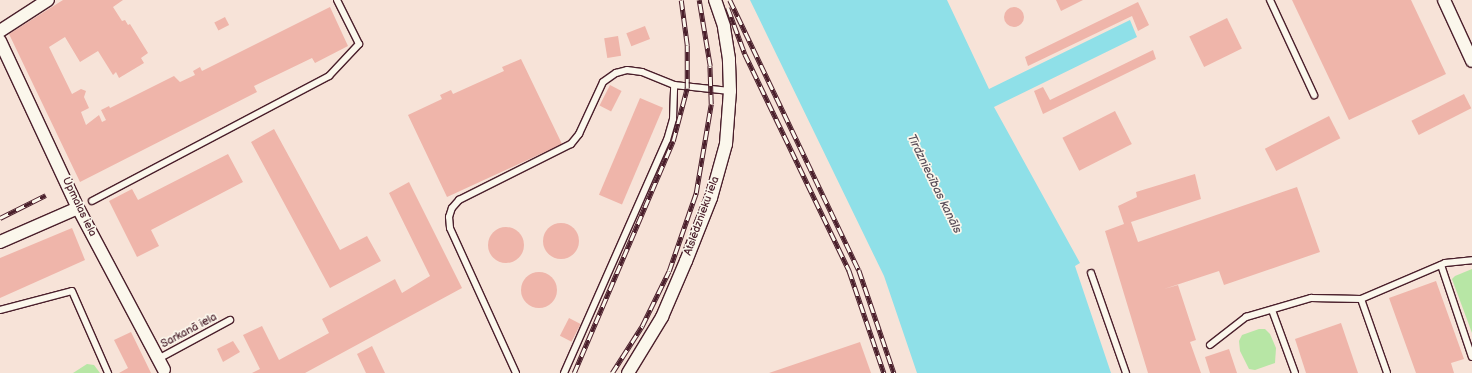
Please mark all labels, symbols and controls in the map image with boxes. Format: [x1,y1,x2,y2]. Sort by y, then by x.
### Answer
water label: Tirdzniecības kanāls [904,132,964,236]
street label: Upmalas iela [59,175,99,239]
street label: Atslēdznieku iela [682,175,722,257]
street label: Sarkanā iela [159,311,219,351]

